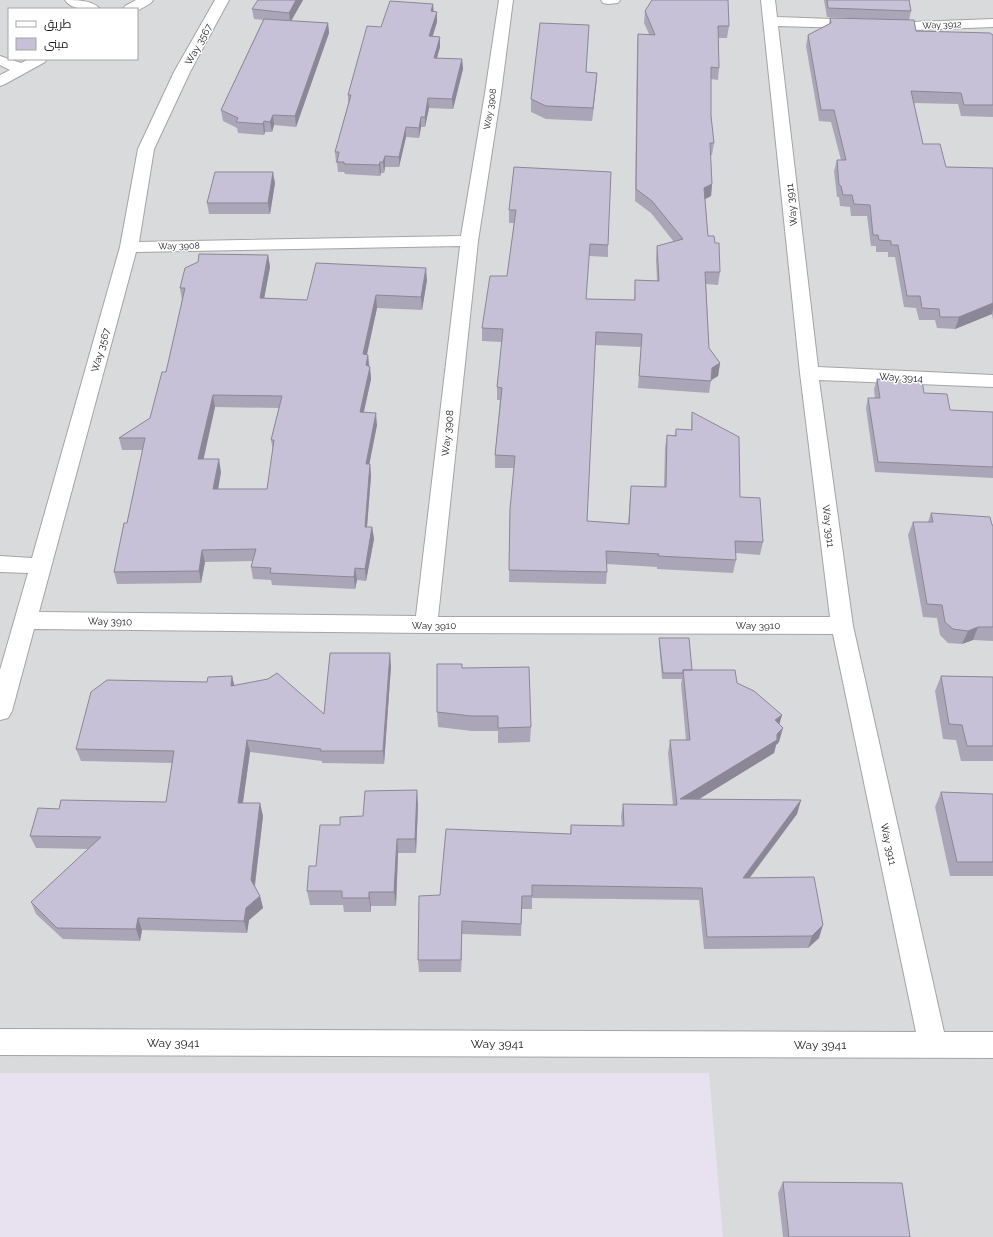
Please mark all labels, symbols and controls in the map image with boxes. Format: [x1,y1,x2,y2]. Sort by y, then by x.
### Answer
legend [8,8,138,60]
text: طريق [44,17,72,31]
street label: Way 3912 [922,19,962,31]
street label: Way 3567 [183,21,214,67]
text: مبنى [44,37,69,51]
street label: Way 3908 [482,88,498,130]
street label: Way 3911 [784,182,799,227]
street label: Way 3908 [158,241,200,251]
street label: Way 3567 [89,326,112,373]
street label: Way 3914 [879,371,924,384]
street label: Way 3908 [440,409,455,457]
street label: Way 3911 [820,504,837,549]
street label: Way 3910 [88,616,132,627]
street label: Way 3910 [412,620,456,631]
street label: Way 3910 [736,620,780,631]
street label: Way 3911 [879,822,898,867]
street label: Way 3941 [147,1036,199,1050]
street label: Way 3941 [471,1037,523,1051]
street label: Way 3941 [794,1038,846,1052]

